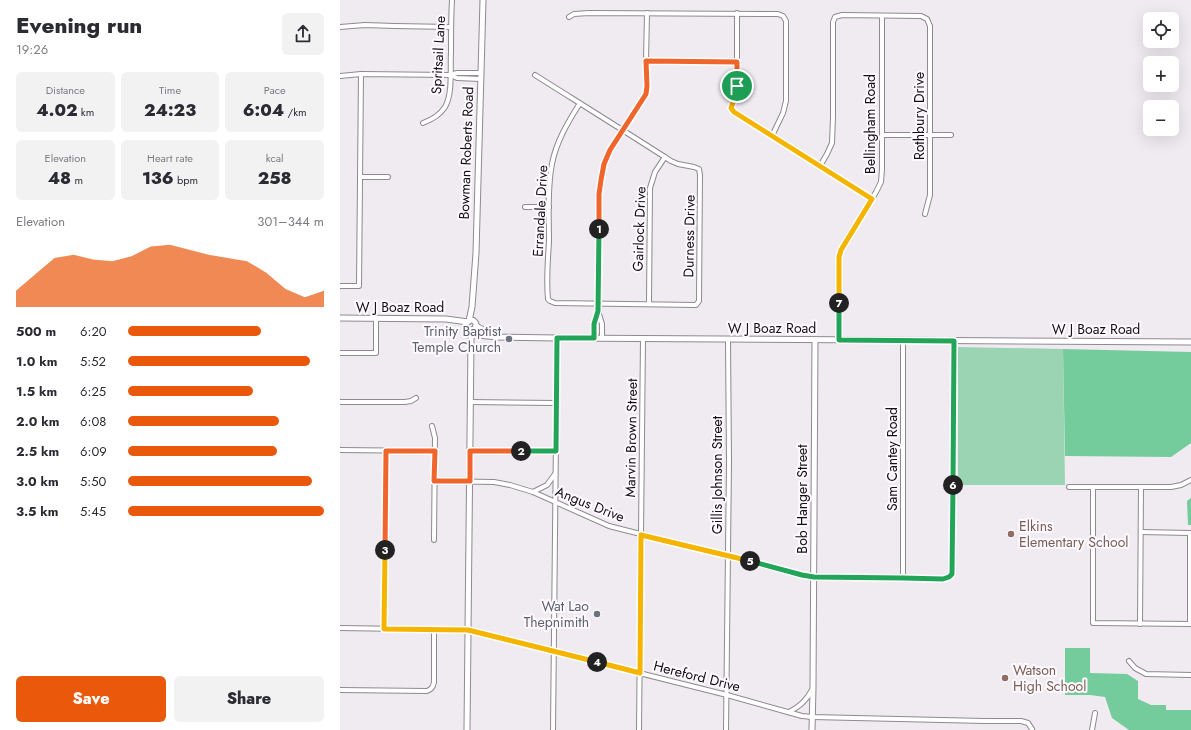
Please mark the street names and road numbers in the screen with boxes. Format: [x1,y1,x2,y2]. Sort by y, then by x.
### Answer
street label: Spritsail Lane [426,15,450,95]
street label: Rothbury Drive [909,72,929,160]
street label: Bellingham Road [860,74,880,174]
street label: Bowman Roberts Road [454,86,478,220]
street label: Errandale Drive [528,165,552,257]
street label: Gairlock Drive [628,186,650,272]
street label: Durness Drive [678,194,700,278]
street label: W J Boaz Road [356,297,444,317]
street label: W J Boaz Road [728,318,816,338]
street label: W J Boaz Road [1052,319,1140,339]
street label: Marvin Brown Street [620,378,642,498]
street label: Sam Cantey Road [882,407,902,511]
street label: Gillis Johnson Street [707,415,727,534]
street label: Bob Hanger Street [792,444,812,554]
street label: Angus Drive [552,481,628,527]
street label: Hereford Drive [652,656,742,696]

